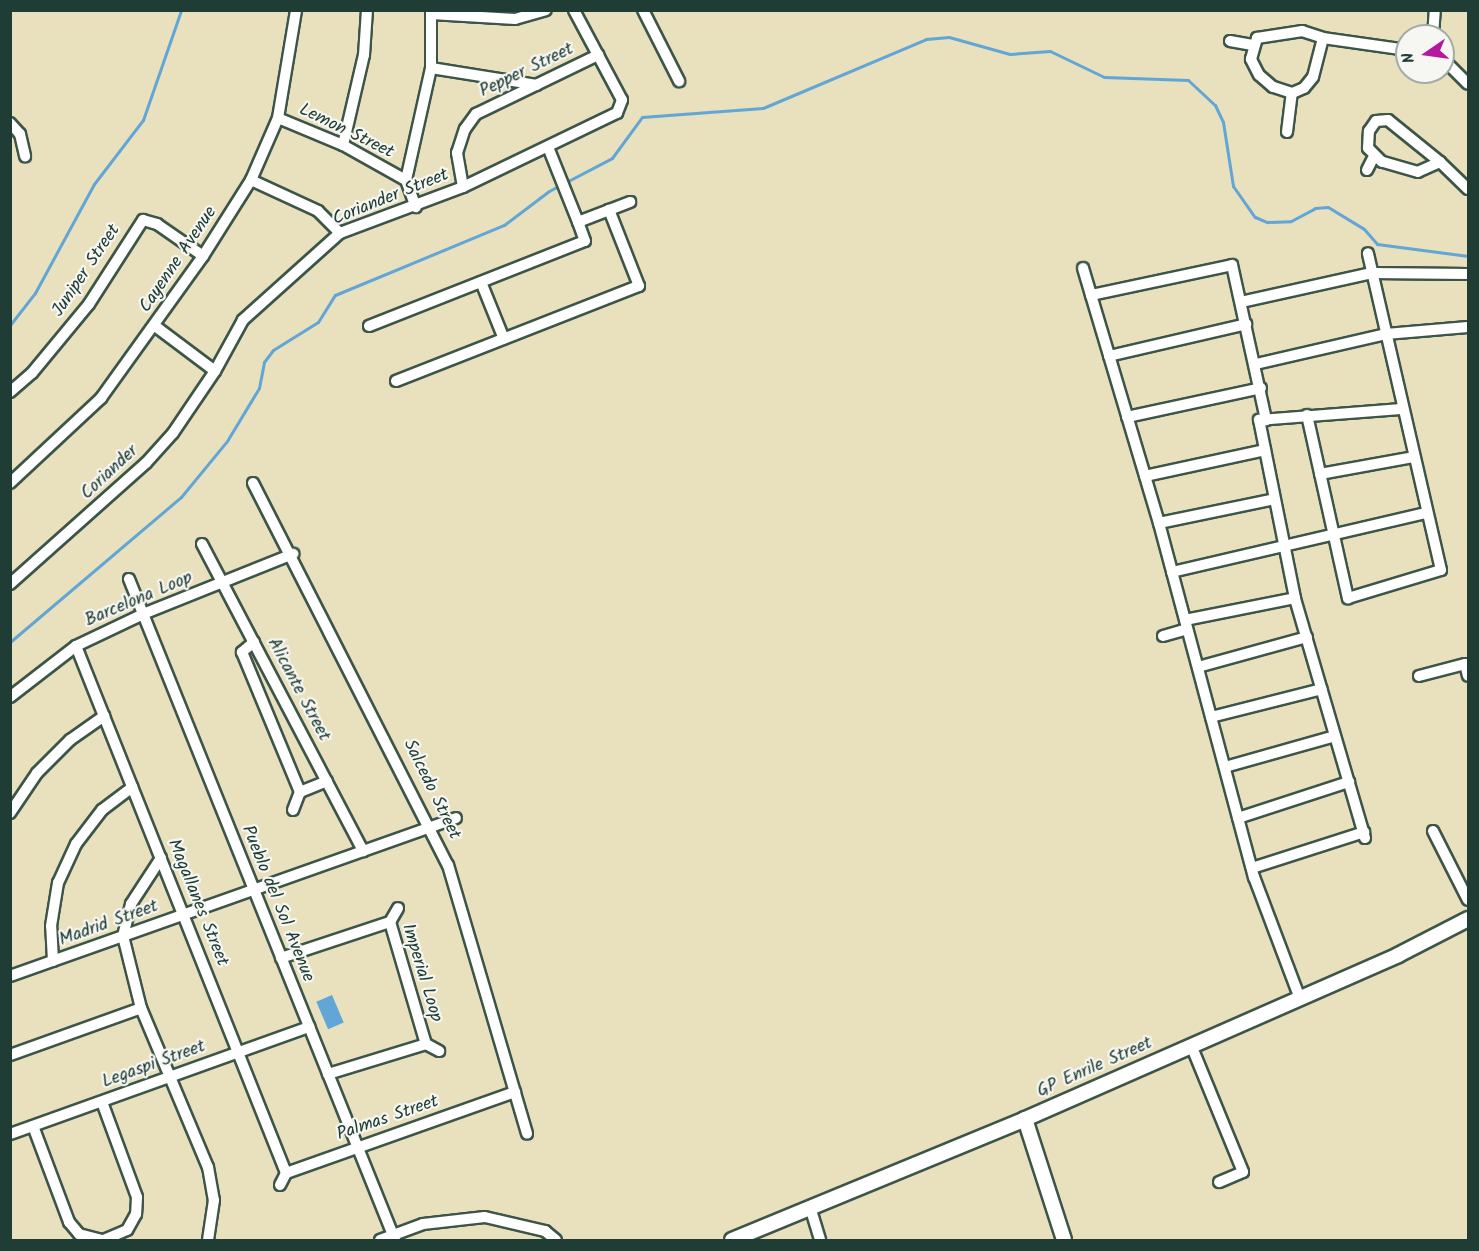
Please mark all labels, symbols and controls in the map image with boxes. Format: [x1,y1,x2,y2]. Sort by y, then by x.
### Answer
north arrow [1395,24,1455,84]
street label: Pepper Street [476,39,578,103]
text: N [1396,50,1422,65]
street label: Lemon Street [295,100,397,164]
street label: Coriander Street [330,165,452,231]
street label: Cayenne Avenue [136,203,222,317]
street label: Juniper Street [48,221,126,321]
street label: Coriander [77,441,143,505]
street label: Barcelona Loop [82,568,196,632]
street label: Alicante Street [262,635,334,745]
street label: Salcedo Street [398,736,464,844]
street label: Pueblo del Sol Avenue [236,823,318,985]
street label: Magallanes Street [162,836,232,970]
street label: Madrid Street [57,896,161,952]
street label: Imperial Loop [396,921,446,1025]
street label: GP Enrile Street [1034,1033,1156,1103]
street label: Legaspi Street [99,1036,209,1094]
street label: Palmas Street [334,1092,442,1146]

